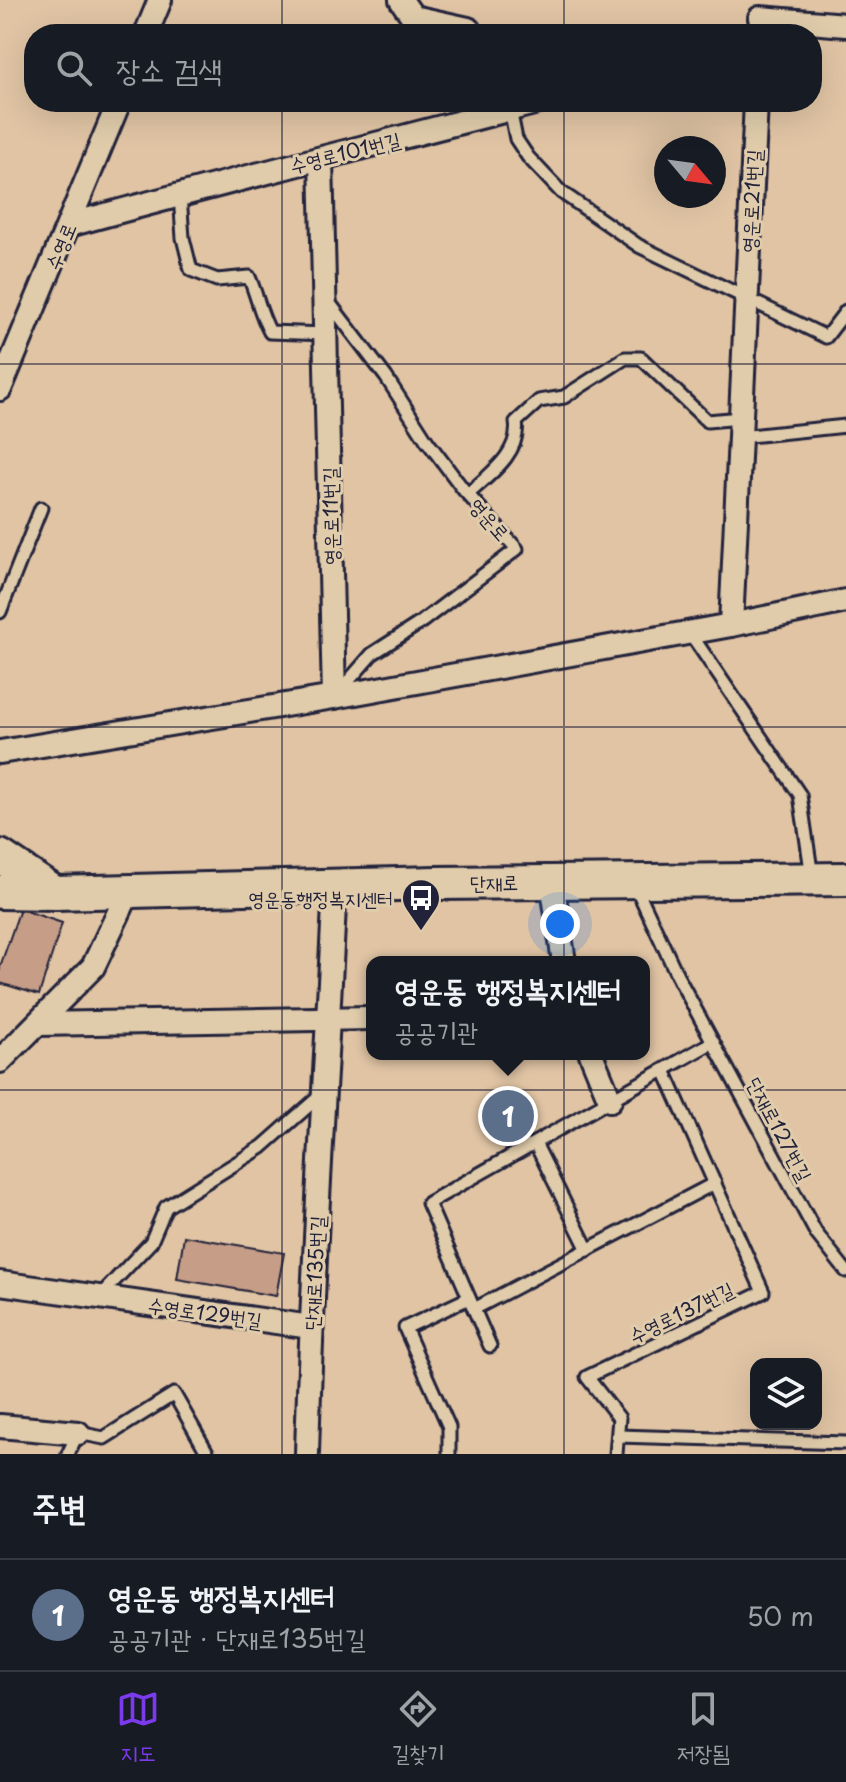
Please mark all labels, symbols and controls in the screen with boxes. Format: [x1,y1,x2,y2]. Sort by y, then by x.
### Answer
search box [24,24,822,112]
icon: search [52,46,96,90]
text: 장소 검색 [116,46,222,91]
street label: 수영로101번길 [287,124,403,180]
north arrow [654,136,726,208]
street label: 영운로21번길 [733,148,769,254]
street label: 수영로 [37,218,83,274]
street label: 영운로11번길 [314,467,346,565]
street label: 영운로 [463,491,517,547]
street label: 단재로 [470,867,518,897]
bus stop icon: 영운동행정복지센터 [400,877,442,932]
place label: 영운동행정복지센터 [248,883,393,913]
your location [540,904,580,944]
popup [366,956,650,1060]
text: 영운동 행정복지센터 [395,966,621,1011]
text: 공공기관 [395,1011,478,1050]
street label: 단재로127번길 [740,1071,820,1187]
pin: 1 [482,1086,534,1146]
street label: 단재로135번길 [296,1215,332,1331]
street label: 수영로137번길 [623,1274,739,1350]
street label: 수영로129번길 [146,1289,264,1335]
map controls [750,1358,822,1430]
button: layers [750,1358,822,1430]
text: 주변 [32,1480,87,1532]
text: 영운동 행정복지센터 [108,1573,335,1618]
text: 1 [52,1596,64,1635]
text: 50 m [747,1596,814,1635]
text: 공공기관 · 단재로135번길 [108,1618,366,1657]
tab: 지도 [116,1687,160,1768]
tab: 길찾기 [392,1687,445,1768]
tab: 저장됨 [677,1687,730,1768]

